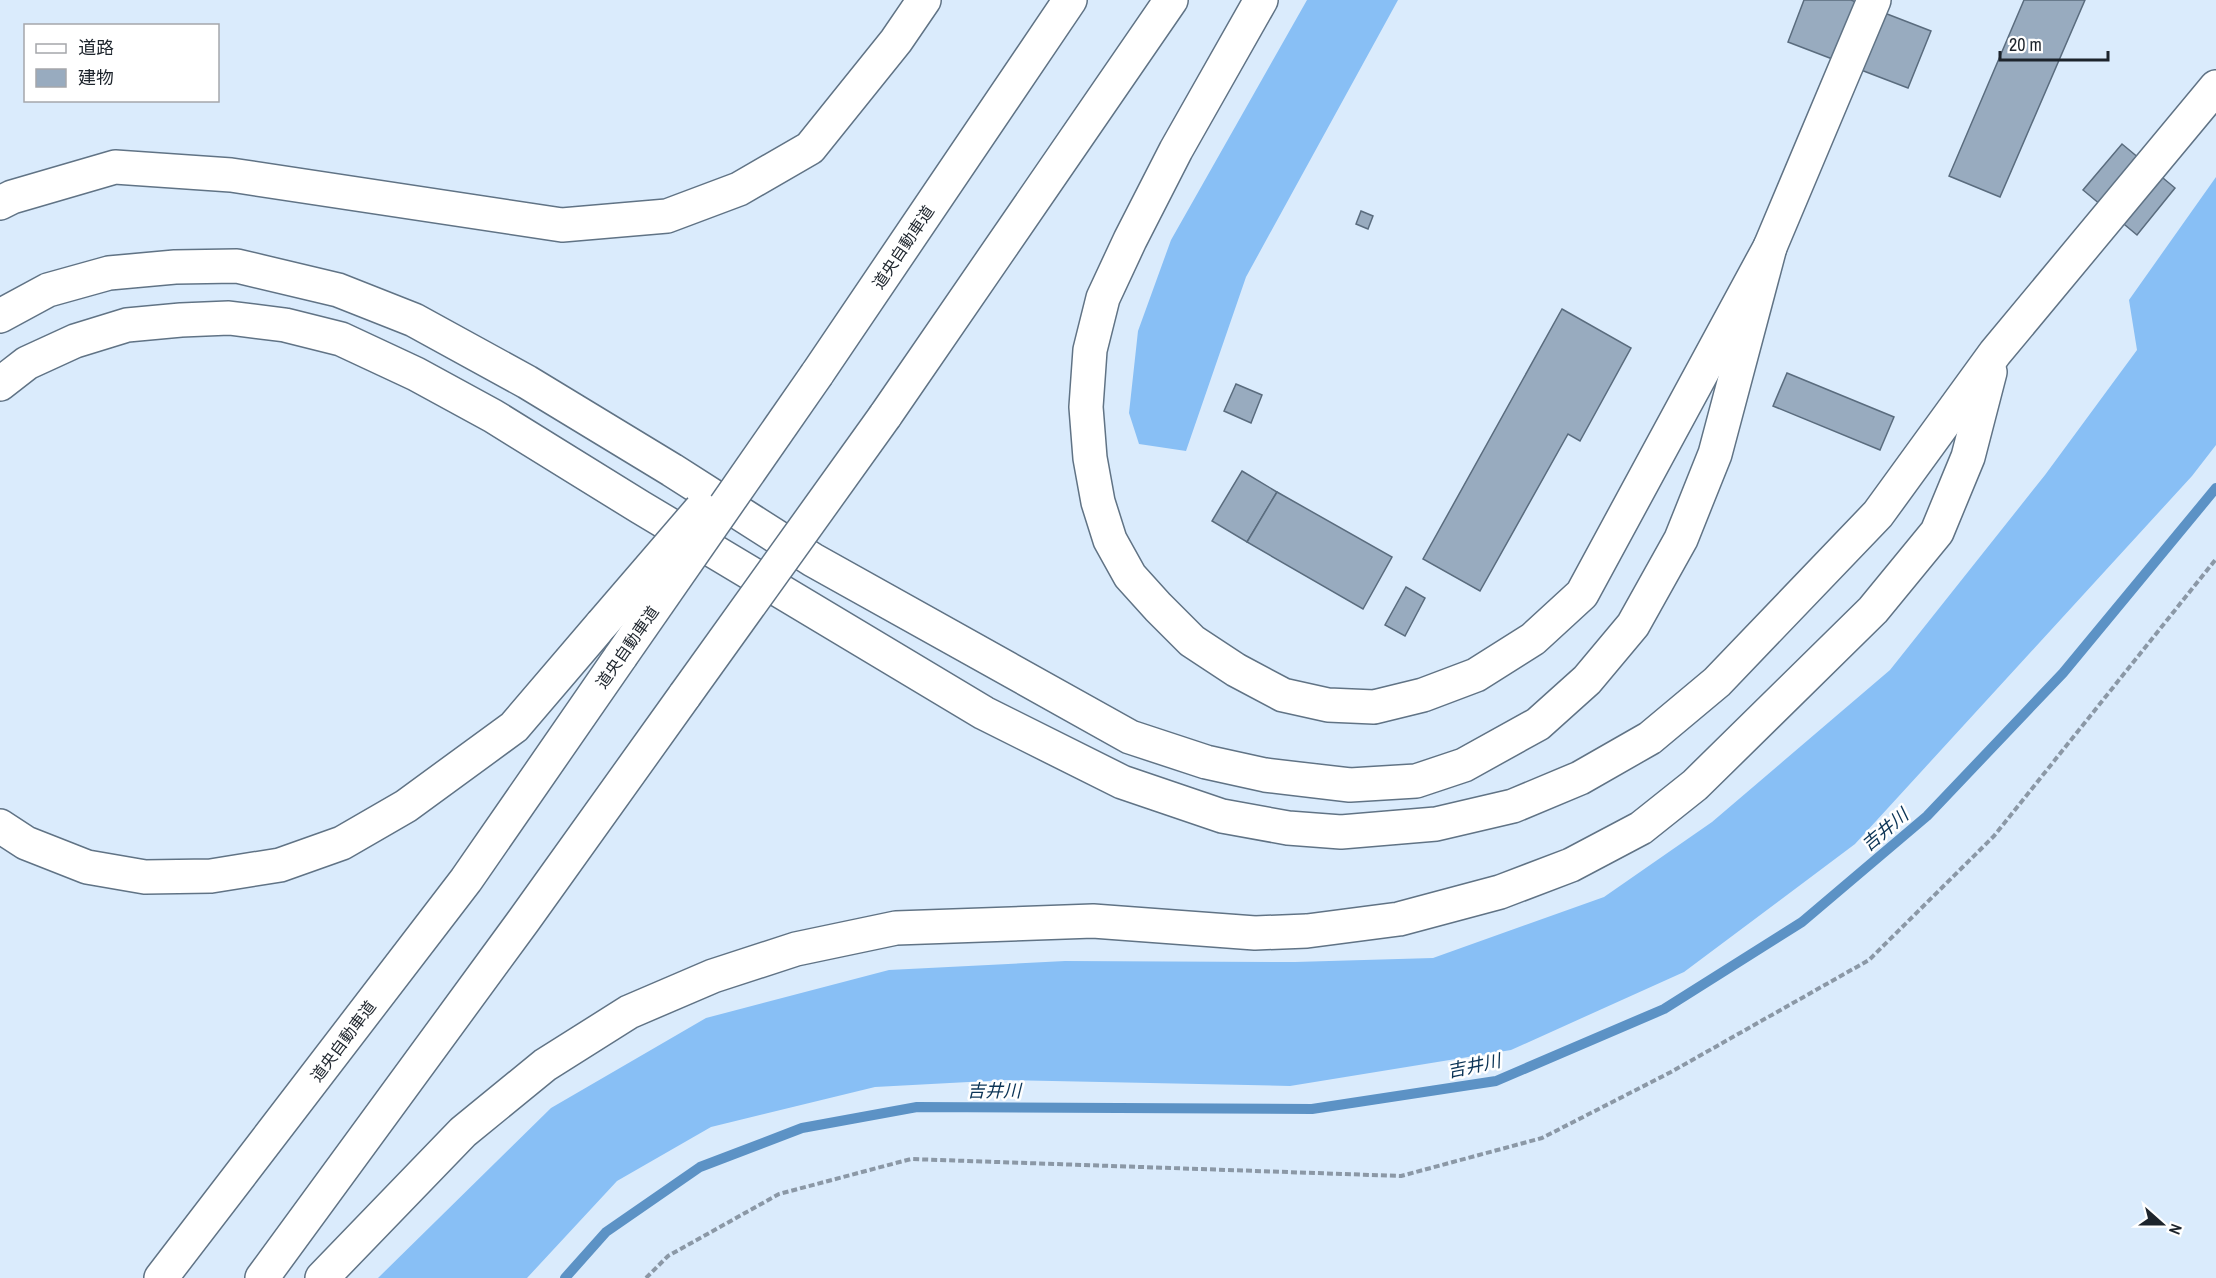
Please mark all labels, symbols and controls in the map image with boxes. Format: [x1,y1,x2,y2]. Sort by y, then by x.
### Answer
legend [24,24,219,102]
scale bar [2000,24,2108,62]
text: 20 m [2009,32,2042,57]
text: 道路 [78,35,114,60]
text: 建物 [78,65,114,90]
street label: 道央自動車道 [867,201,939,293]
street label: 道央自動車道 [590,601,664,693]
water label: 吉井川 [1856,801,1915,857]
street label: 道央自動車道 [305,996,381,1086]
water label: 吉井川 [1445,1047,1505,1083]
water label: 吉井川 [967,1078,1023,1103]
north arrow [2132,1194,2192,1254]
text: N [2164,1221,2188,1238]

